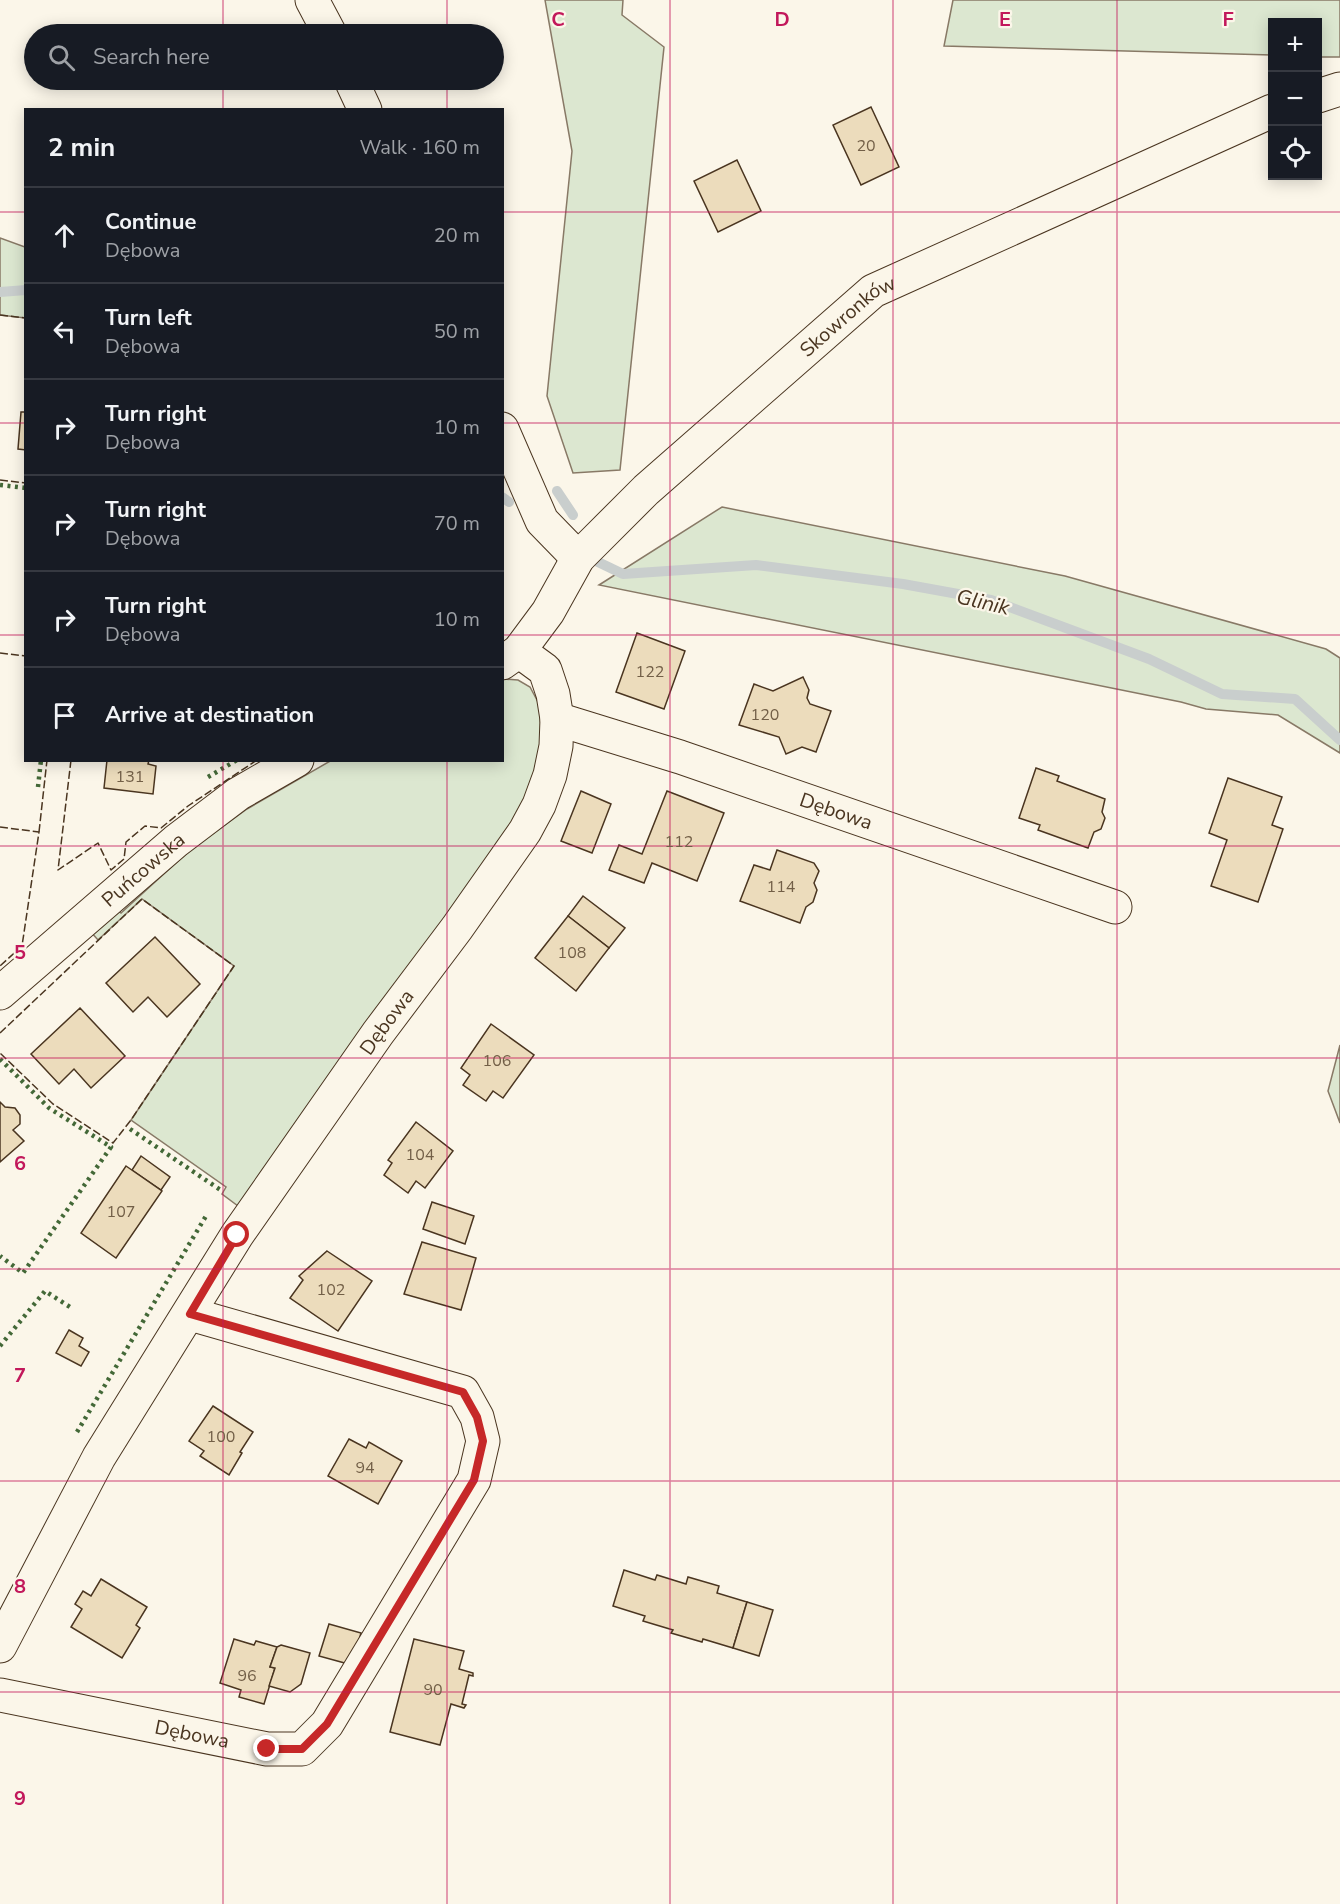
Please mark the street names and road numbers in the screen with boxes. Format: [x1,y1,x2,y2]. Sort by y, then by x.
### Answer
street label: Skowronków [794,269,900,363]
street label: Dębowa [796,786,876,836]
street label: Puńcowska [96,826,190,913]
street label: Dębowa [353,984,420,1060]
street label: Dębowa [152,1713,232,1755]

